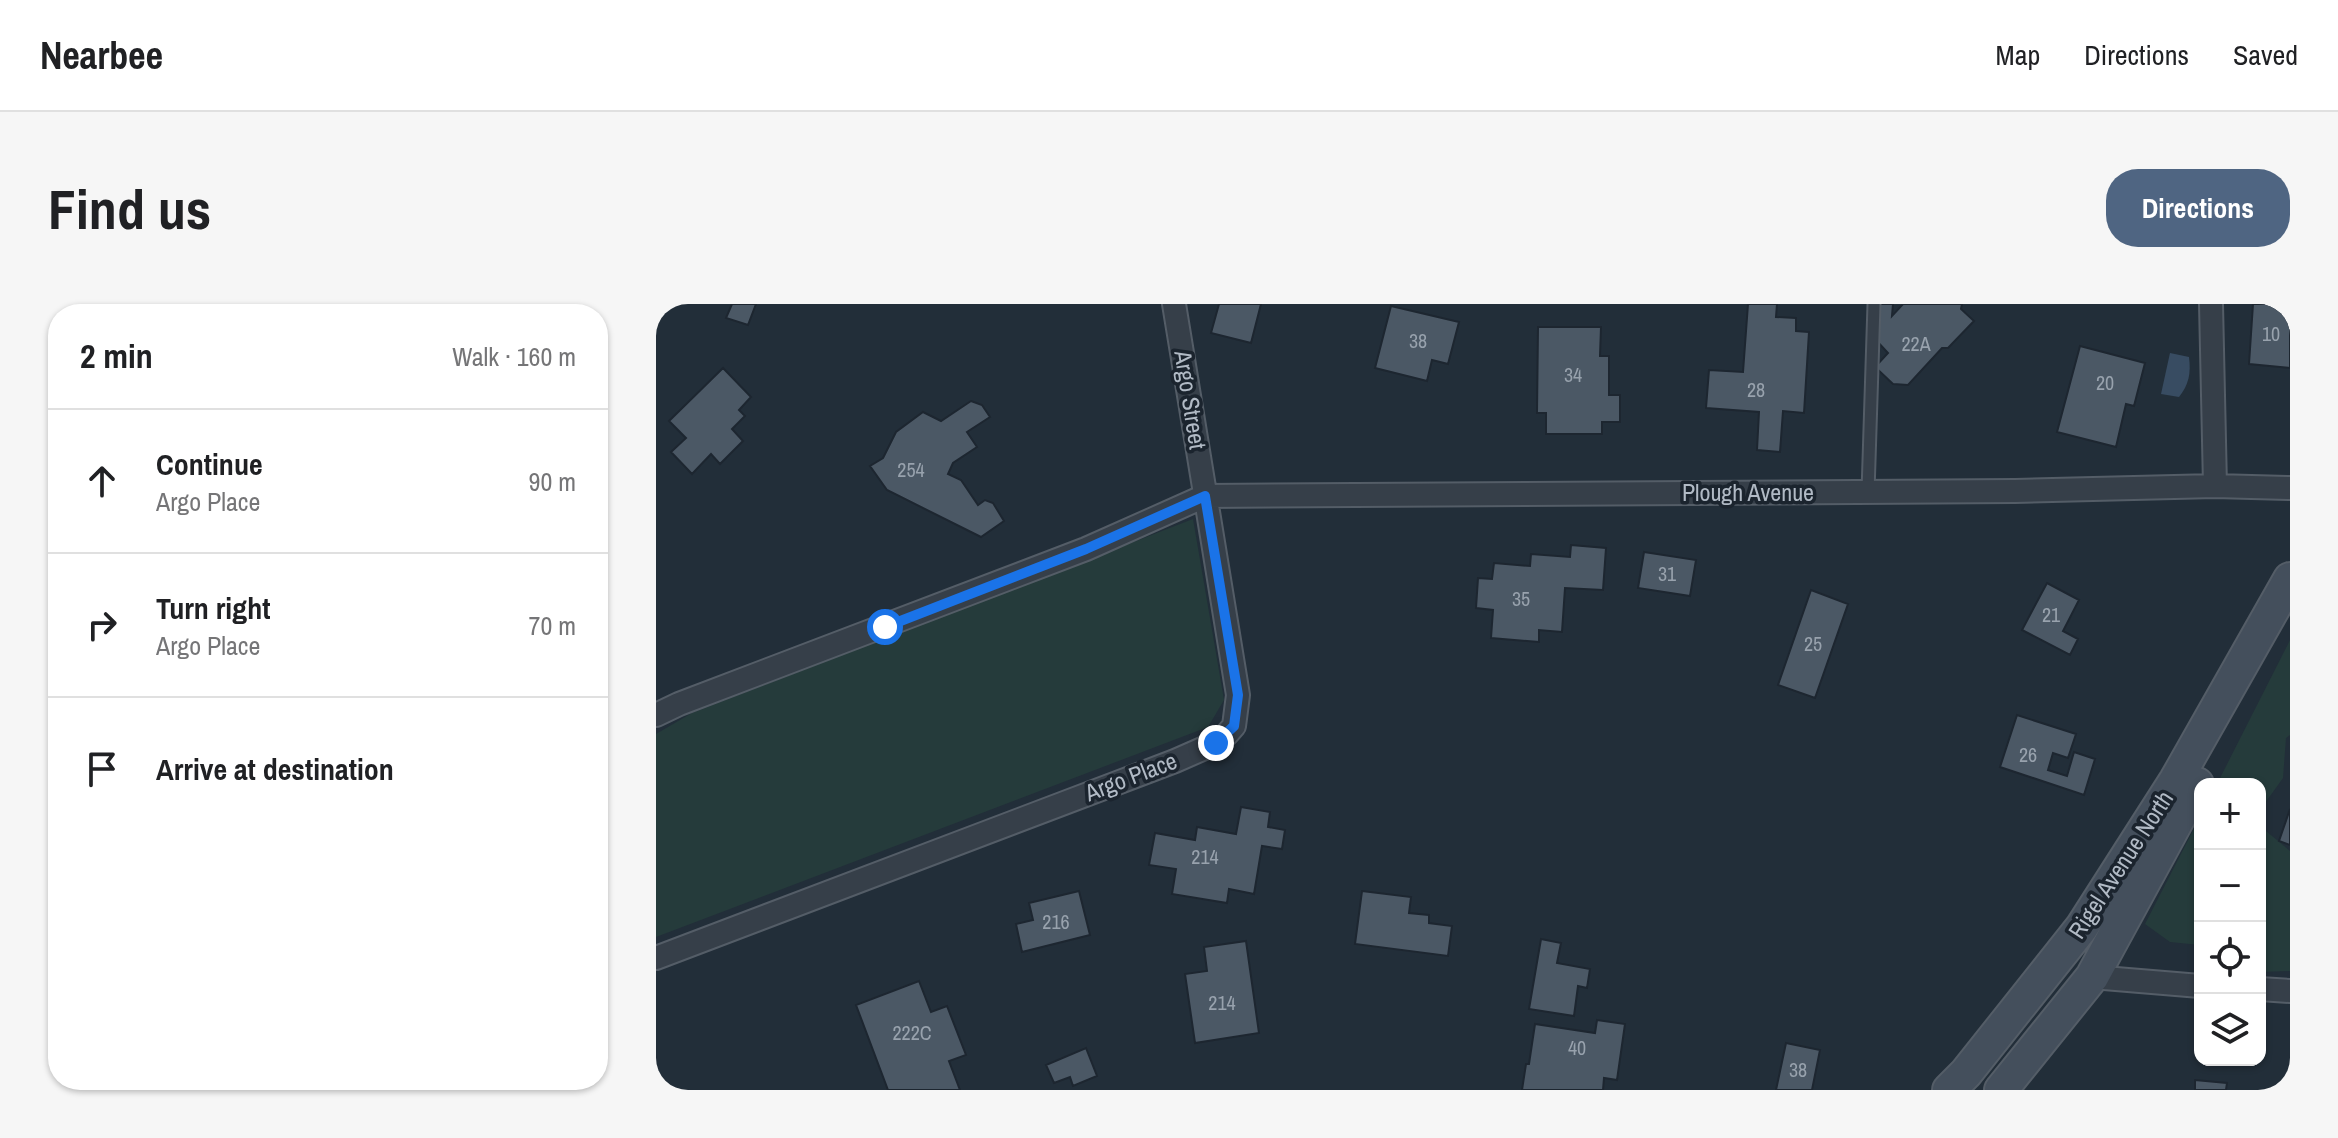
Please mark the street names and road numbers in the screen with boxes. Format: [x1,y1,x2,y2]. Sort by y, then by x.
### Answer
street label: Argo Street [1167,347,1215,452]
street label: Plough Avenue [1682,476,1814,508]
street label: Argo Place [1079,744,1181,809]
street label: Rigel Avenue North [2060,784,2180,945]

